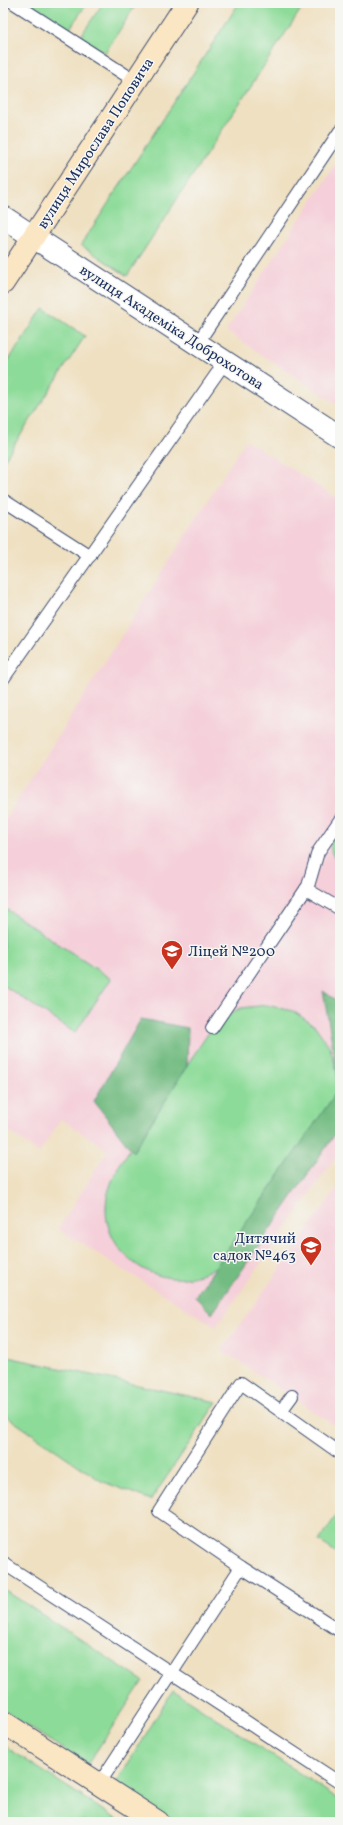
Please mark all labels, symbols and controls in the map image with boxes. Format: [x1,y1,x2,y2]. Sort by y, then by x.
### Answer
street label: вулиця Мирослава Поповича [33,54,160,234]
street label: вулиця Академіка Доброхотова [75,261,267,396]
school or university icon: Ліцей №200 [159,938,185,971]
place label: Ліцей №200 [188,942,275,963]
place label: Дитячий садок №463 [213,1229,296,1267]
school or university icon: Дитячий садок №463 [298,1234,324,1267]

